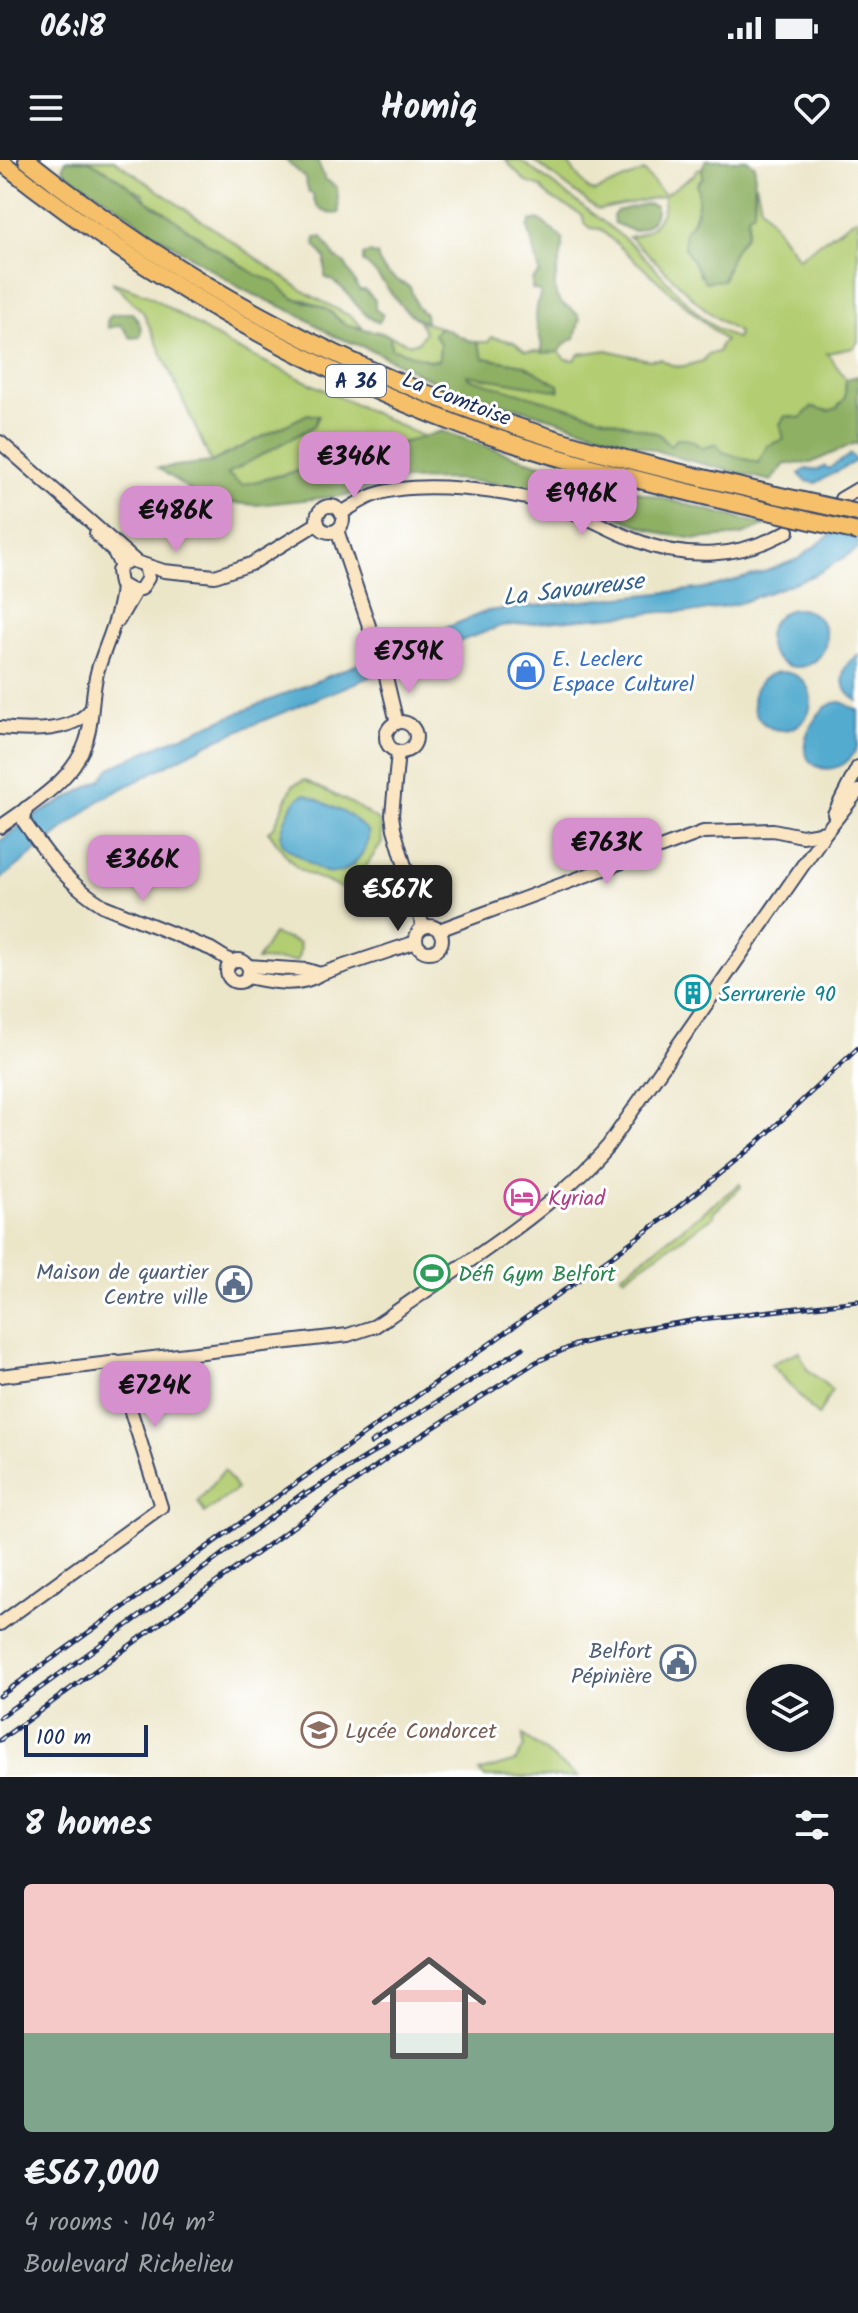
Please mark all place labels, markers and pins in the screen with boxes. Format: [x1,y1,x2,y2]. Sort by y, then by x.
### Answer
pin: €346K [298,432,410,500]
pin: €996K [526,469,638,537]
pin: €486K [120,486,232,554]
pin: €759K [353,627,465,695]
place label: E. Leclerc Espace Culturel [552,643,695,703]
shop icon: E. Leclerc Espace Culturel [507,652,545,690]
pin: €763K [551,818,663,886]
pin: €366K [87,835,199,903]
pin: €567K [342,865,454,933]
building icon: Serrurerie 90 [674,974,712,1012]
place label: Serrurerie 90 [719,978,836,1013]
hotel icon: Kyriad [503,1178,541,1216]
place label: Kyriad [548,1182,606,1217]
sports icon: Défi Gym Belfort [413,1254,451,1292]
place label: Maison de quartier Centre ville [36,1256,210,1316]
place label: Défi Gym Belfort [458,1258,616,1293]
public building icon: Maison de quartier Centre ville [215,1265,253,1303]
pin: €724K [99,1361,211,1429]
place label: Belfort Pépinière [571,1635,652,1695]
public building icon: Belfort Pépinière [659,1644,697,1682]
school or university icon: Lycée Condorcet [300,1711,338,1749]
place label: Lycée Condorcet [345,1715,497,1750]

